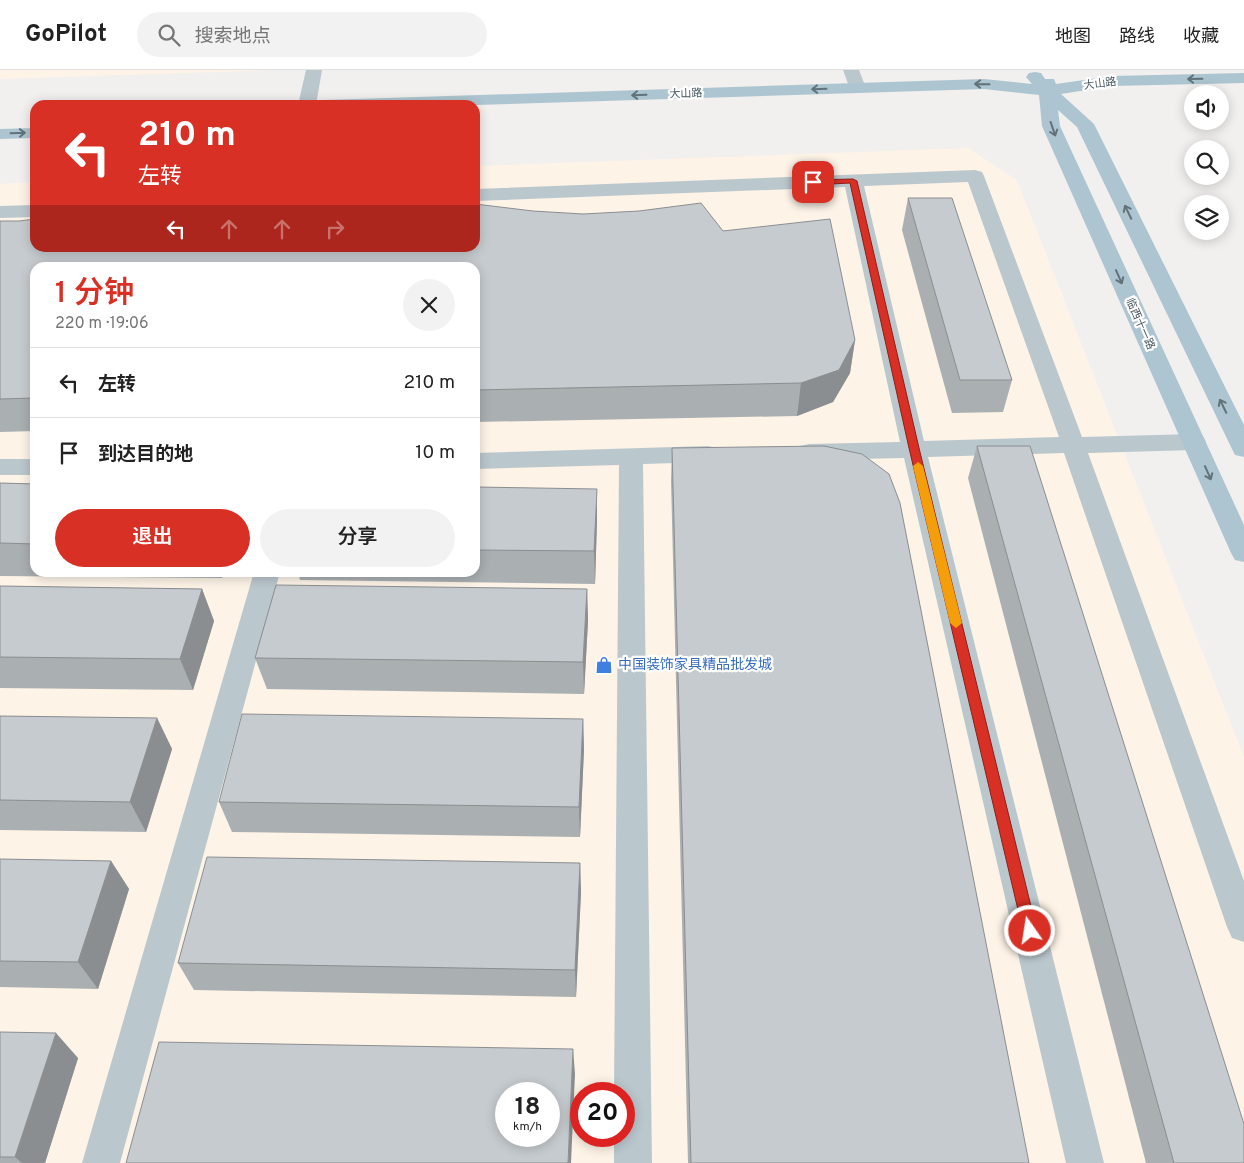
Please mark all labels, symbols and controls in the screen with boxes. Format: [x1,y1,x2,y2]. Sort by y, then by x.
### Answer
search box [137,12,487,57]
text: GoPilot [25,20,107,50]
icon: search [155,21,183,49]
text: 搜索地点 [195,25,271,49]
text: 地图 [1055,26,1091,49]
text: 路线 [1119,26,1155,49]
text: 收藏 [1183,26,1219,49]
one-way arrow [1188,74,1204,84]
street label: 大山路 [1083,75,1117,93]
one-way arrow [974,79,990,89]
one-way arrow [811,85,827,94]
map controls [1184,85,1229,240]
button: sound [1184,85,1229,130]
street label: 大山路 [669,86,703,102]
one-way arrow [632,90,648,100]
text: 210 m [138,114,236,158]
icon: left [55,120,120,185]
one-way arrow [1049,121,1058,136]
one-way arrow [9,129,25,138]
button: search [1184,140,1229,185]
pin [792,161,834,203]
text: 左转 [138,164,182,191]
icon: arrive [799,168,827,196]
button: layers [1184,195,1229,240]
one-way arrow [1123,205,1133,220]
icon: left [162,215,190,243]
icon: ahead [215,215,243,243]
icon: ahead [268,215,296,243]
icon: right [321,215,349,243]
one-way arrow [1115,269,1125,284]
text: 1 分钟 [55,276,134,313]
button: close [403,279,455,331]
street label: 临西十一路 [1122,296,1158,352]
text: 220 m · 19:06 [55,314,149,334]
icon: left [55,369,83,397]
text: 210 m [404,371,455,395]
text: 左转 [98,373,136,397]
one-way arrow [1217,399,1227,414]
icon: arrive [55,439,83,467]
text: 10 m [415,441,455,465]
text: 到达目的地 [98,443,193,467]
one-way arrow [1203,465,1213,480]
button: 退出 [55,509,250,567]
button: 分享 [260,509,455,567]
shop icon: 中国装饰家具精品批发城 [594,655,614,675]
place label: 中国装饰家具精品批发城 [618,656,772,674]
position arrow [1003,904,1055,956]
speed limit sign: 20 [570,1082,635,1147]
text: 18 [515,1092,540,1124]
text: km/h [513,1119,542,1135]

